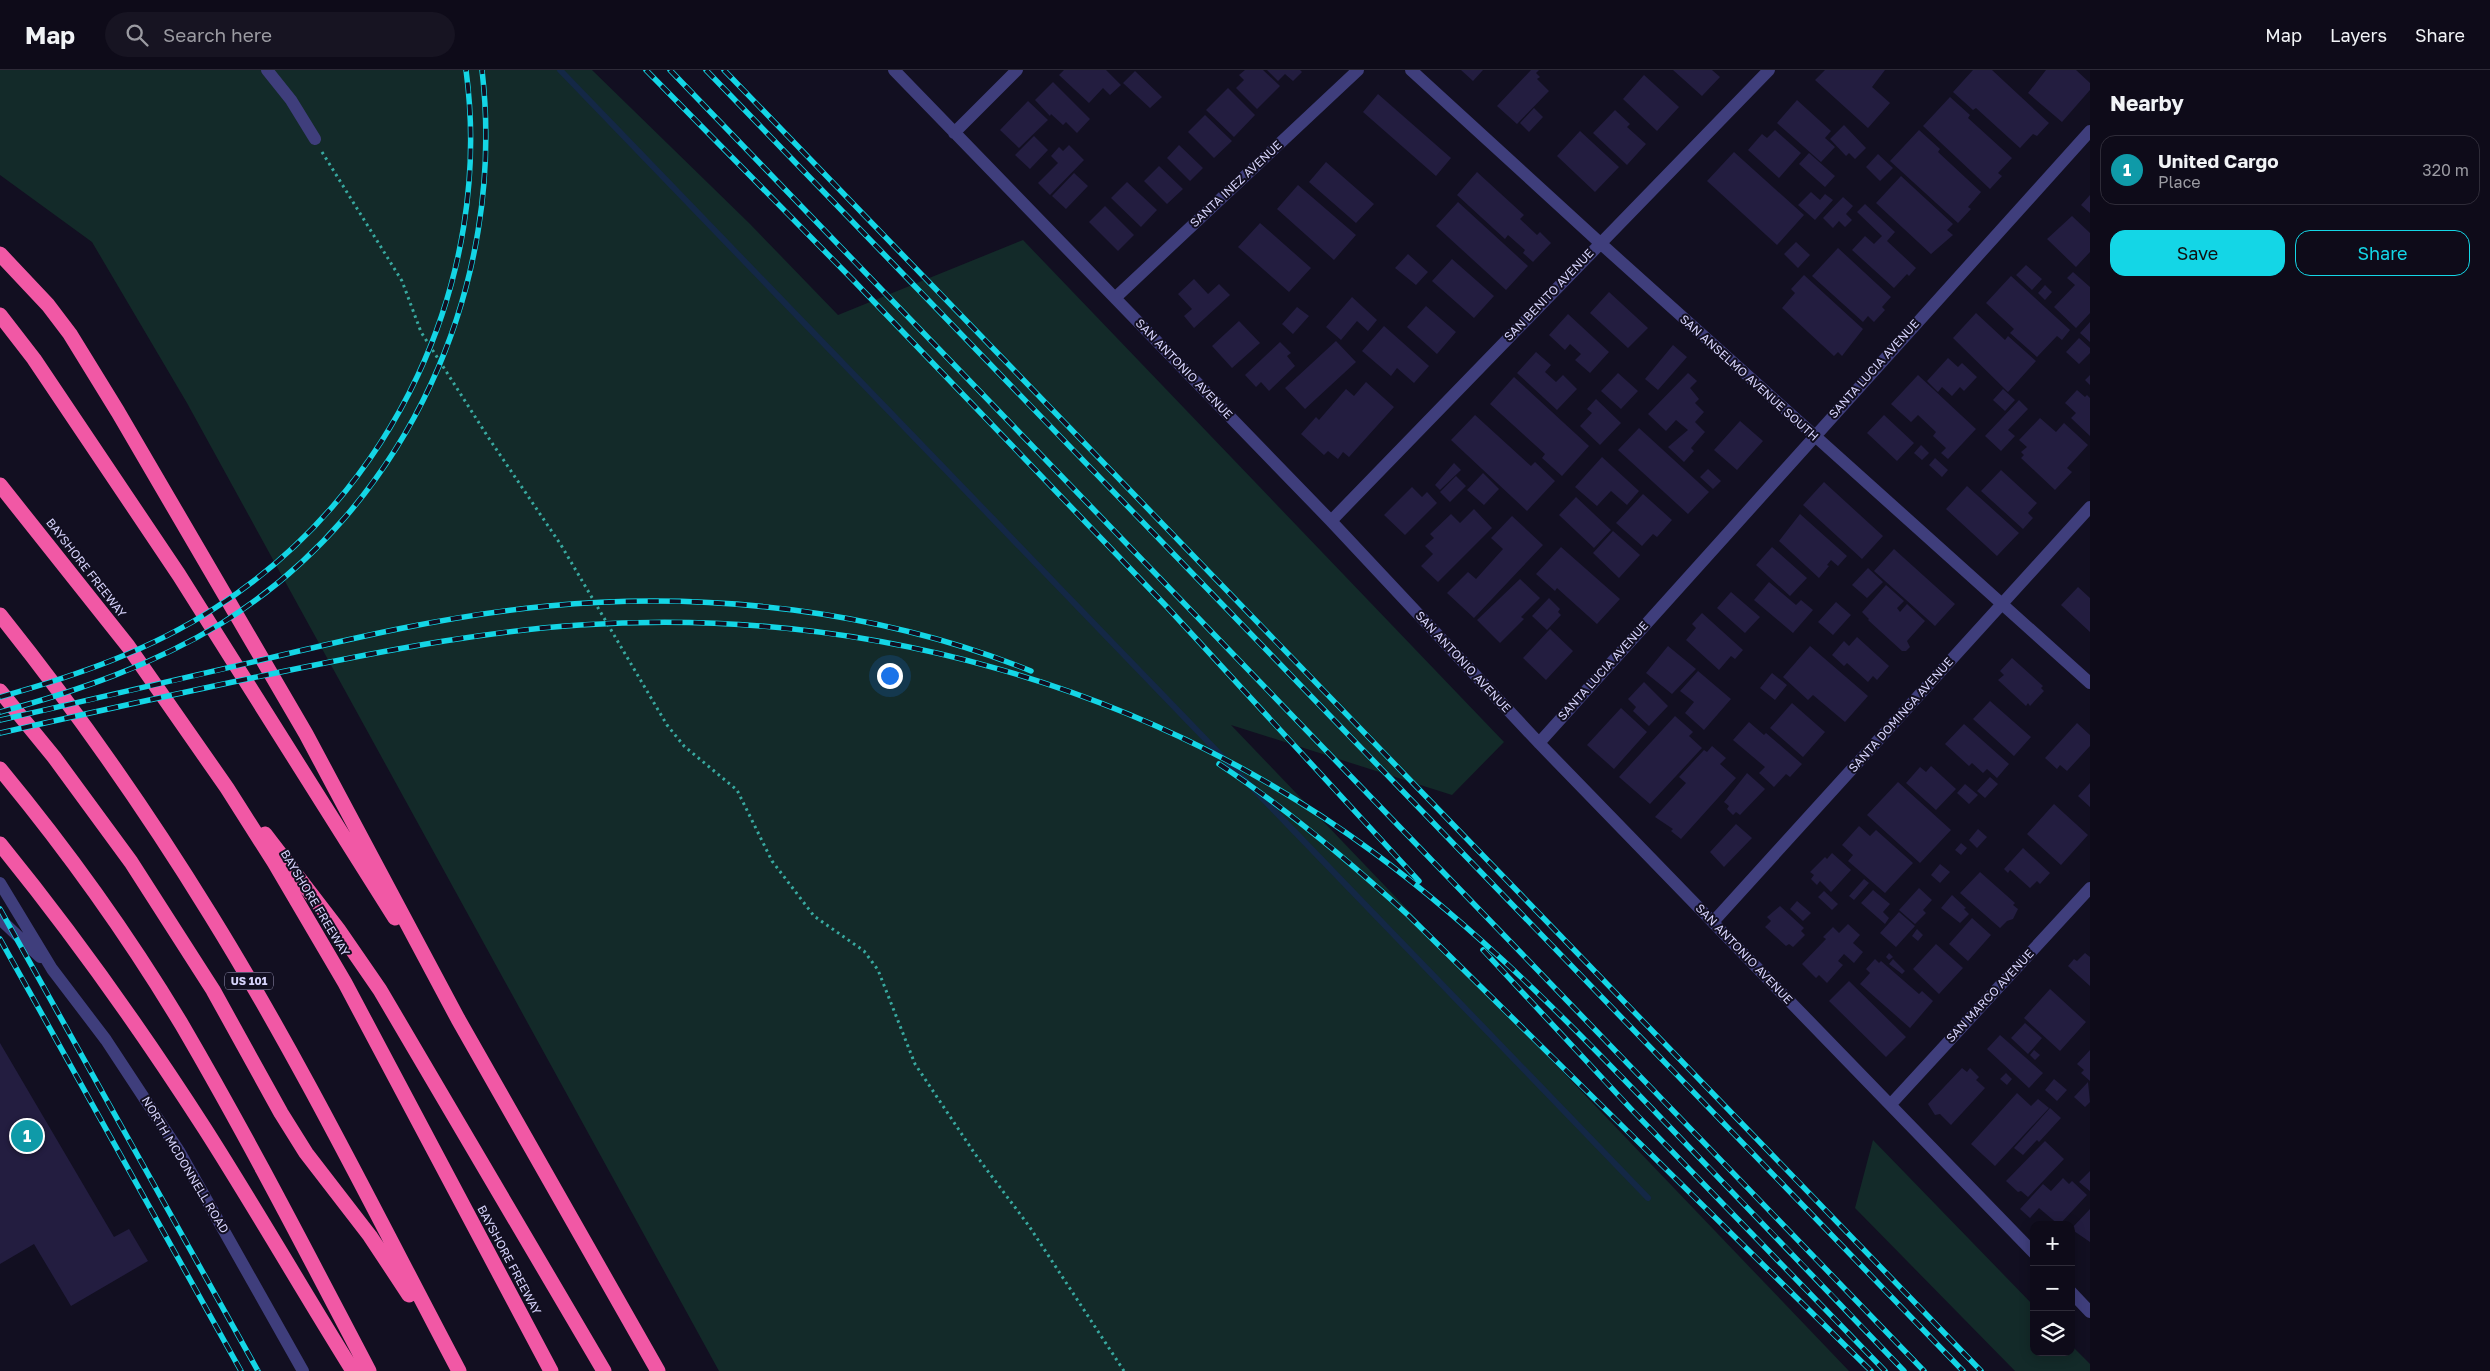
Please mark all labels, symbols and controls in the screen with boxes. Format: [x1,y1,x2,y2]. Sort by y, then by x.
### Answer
search box [105,12,455,57]
text: Map [25,20,75,49]
icon: search [123,21,151,49]
text: Search here [163,23,272,46]
text: Map [2265,24,2302,46]
text: Layers [2330,24,2387,46]
text: Share [2415,24,2465,46]
text: Nearby [2110,90,2184,116]
street label: SANTA INEZ AVENUE [1187,137,1285,230]
text: United Cargo [2158,149,2279,172]
text: 1 [2123,160,2131,180]
text: 320 m [2422,160,2469,180]
text: Place [2158,172,2201,192]
button: Save [2110,230,2285,276]
button: Share [2295,230,2470,276]
street label: SAN BENITO AVENUE [1501,245,1597,344]
street label: SAN ANSELMO AVENUE SOUTH [1677,311,1822,444]
street label: SAN ANTONIO AVENUE [1133,316,1236,422]
street label: SANTA LUCIA AVENUE [1825,316,1922,421]
street label: BAYSHORE FREEWAY [43,515,130,620]
street label: SAN ANTONIO AVENUE [1412,608,1514,716]
street label: SANTA LUCIA AVENUE [1554,618,1651,723]
street label: SANTA DOMINGA AVENUE [1845,654,1956,775]
your location [877,663,903,689]
street label: BAYSHORE FREEWAY [278,847,353,959]
street label: SAN ANTONIO AVENUE [1693,901,1796,1007]
street label: SAN MARCO AVENUE [1943,946,2037,1045]
road number: US 101 [225,972,273,989]
street label: NORTH MCDONNELL ROAD [139,1094,232,1236]
pin: 1 [11,1117,43,1155]
street label: BAYSHORE FREEWAY [474,1203,545,1317]
map controls [2030,1221,2075,1356]
button: + [2030,1221,2075,1266]
button: − [2030,1266,2075,1311]
button: layers [2030,1311,2075,1356]

